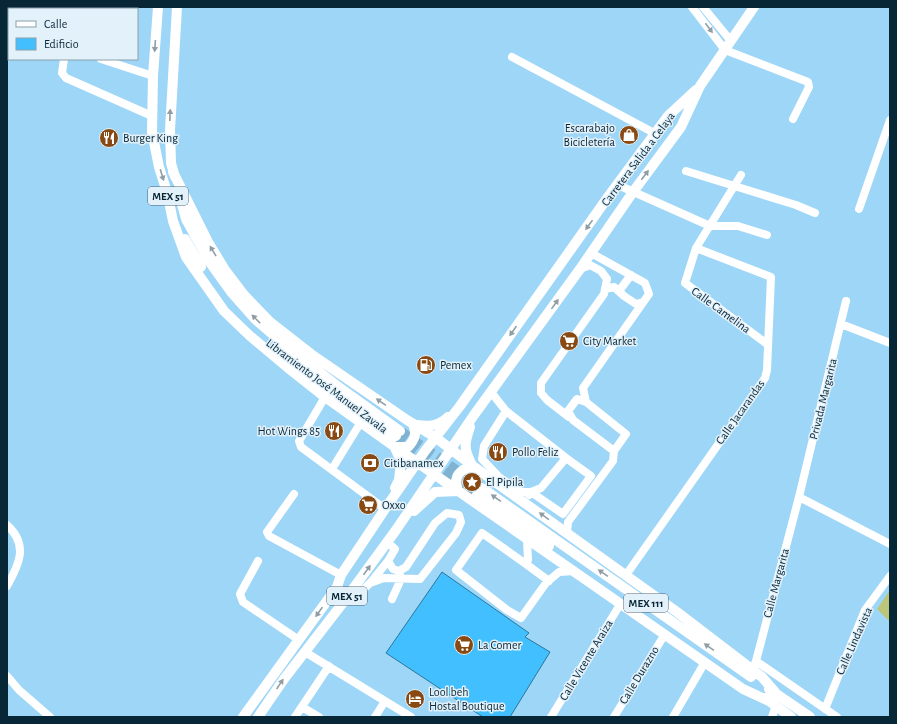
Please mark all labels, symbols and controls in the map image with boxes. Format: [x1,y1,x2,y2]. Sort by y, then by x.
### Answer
legend [8,8,138,60]
text: Calle [44,18,67,30]
one-way arrow [705,23,713,34]
text: Edificio [44,38,79,50]
one-way arrow [152,40,159,52]
one-way arrow [167,109,174,121]
street label: Carretera Salida a Celaya [599,110,678,209]
place label: Escarabajo Bicicletería [563,122,615,148]
shop icon: Escarabajo Bicicletería [618,124,640,146]
restaurant icon: Burger King [98,127,120,149]
place label: Burger King [123,132,178,144]
one-way arrow [159,169,165,181]
one-way arrow [641,170,649,180]
road number: MEX 51 [148,187,188,205]
one-way arrow [585,220,593,231]
one-way arrow [210,245,217,257]
street label: Calle Camelina [689,285,753,336]
one-way arrow [550,299,559,310]
one-way arrow [251,314,261,324]
one-way arrow [509,326,517,336]
supermarket icon: City Market [558,330,580,352]
place label: City Market [583,335,637,348]
street label: Libramiento José Manuel Zavala [264,337,390,436]
fuel station icon: Pemex [415,354,437,376]
street label: Privada Margarita [807,357,839,441]
place label: Pemex [440,359,472,371]
street label: Calle Jacarandas [713,378,767,446]
one-way arrow [376,398,386,406]
restaurant icon: Hot Wings 85 [323,420,345,442]
place label: Hot Wings 85 [258,425,320,437]
restaurant icon: Pollo Feliz [487,441,509,463]
place label: Pollo Feliz [512,446,559,458]
bank icon: Citibanamex [359,452,381,474]
place label: Citibanamex [384,457,443,469]
place icon: El Pipila [461,471,483,493]
place label: El Pipila [486,476,524,488]
supermarket icon: Oxxo [357,494,379,516]
one-way arrow [491,494,501,502]
place label: Oxxo [382,499,406,511]
one-way arrow [539,512,549,520]
street label: Calle Margarita [761,547,791,619]
one-way arrow [363,564,371,575]
one-way arrow [597,569,608,577]
road number: MEX 51 [327,587,367,605]
road number: MEX 111 [624,594,668,612]
street label: Calle Lindavista [834,605,874,677]
one-way arrow [315,607,323,617]
street label: Calle Vicente Araiza [557,617,615,702]
supermarket icon: La Comer [453,634,475,656]
place label: La Comer [478,639,521,651]
one-way arrow [704,643,714,651]
street label: Calle Durazno [617,644,661,706]
one-way arrow [276,679,284,690]
place label: Lool beh Hostal Boutique [429,686,504,712]
hotel icon: Lool beh Hostal Boutique [404,688,426,710]

